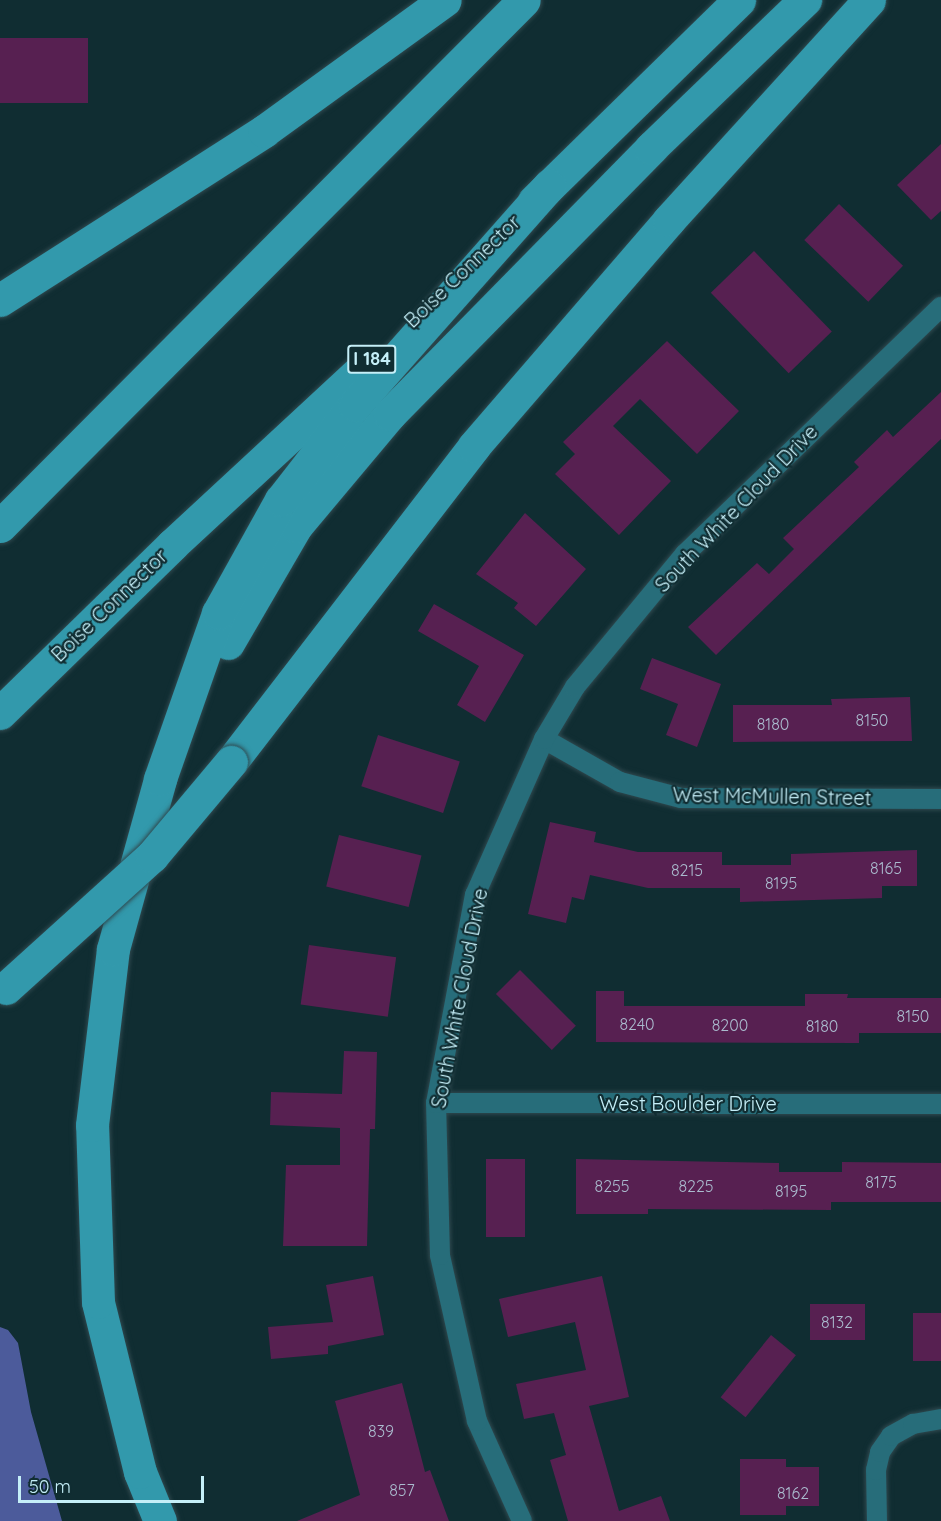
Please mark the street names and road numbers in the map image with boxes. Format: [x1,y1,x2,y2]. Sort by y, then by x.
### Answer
street label: Boise Connector [399,210,525,332]
road number: I 184 [346,344,398,374]
street label: South White Cloud Drive [650,419,822,597]
street label: Boise Connector [46,544,172,666]
street label: West McMullen Street [672,782,872,810]
street label: South White Cloud Drive [426,886,492,1110]
street label: West Boulder Drive [599,1091,777,1115]

